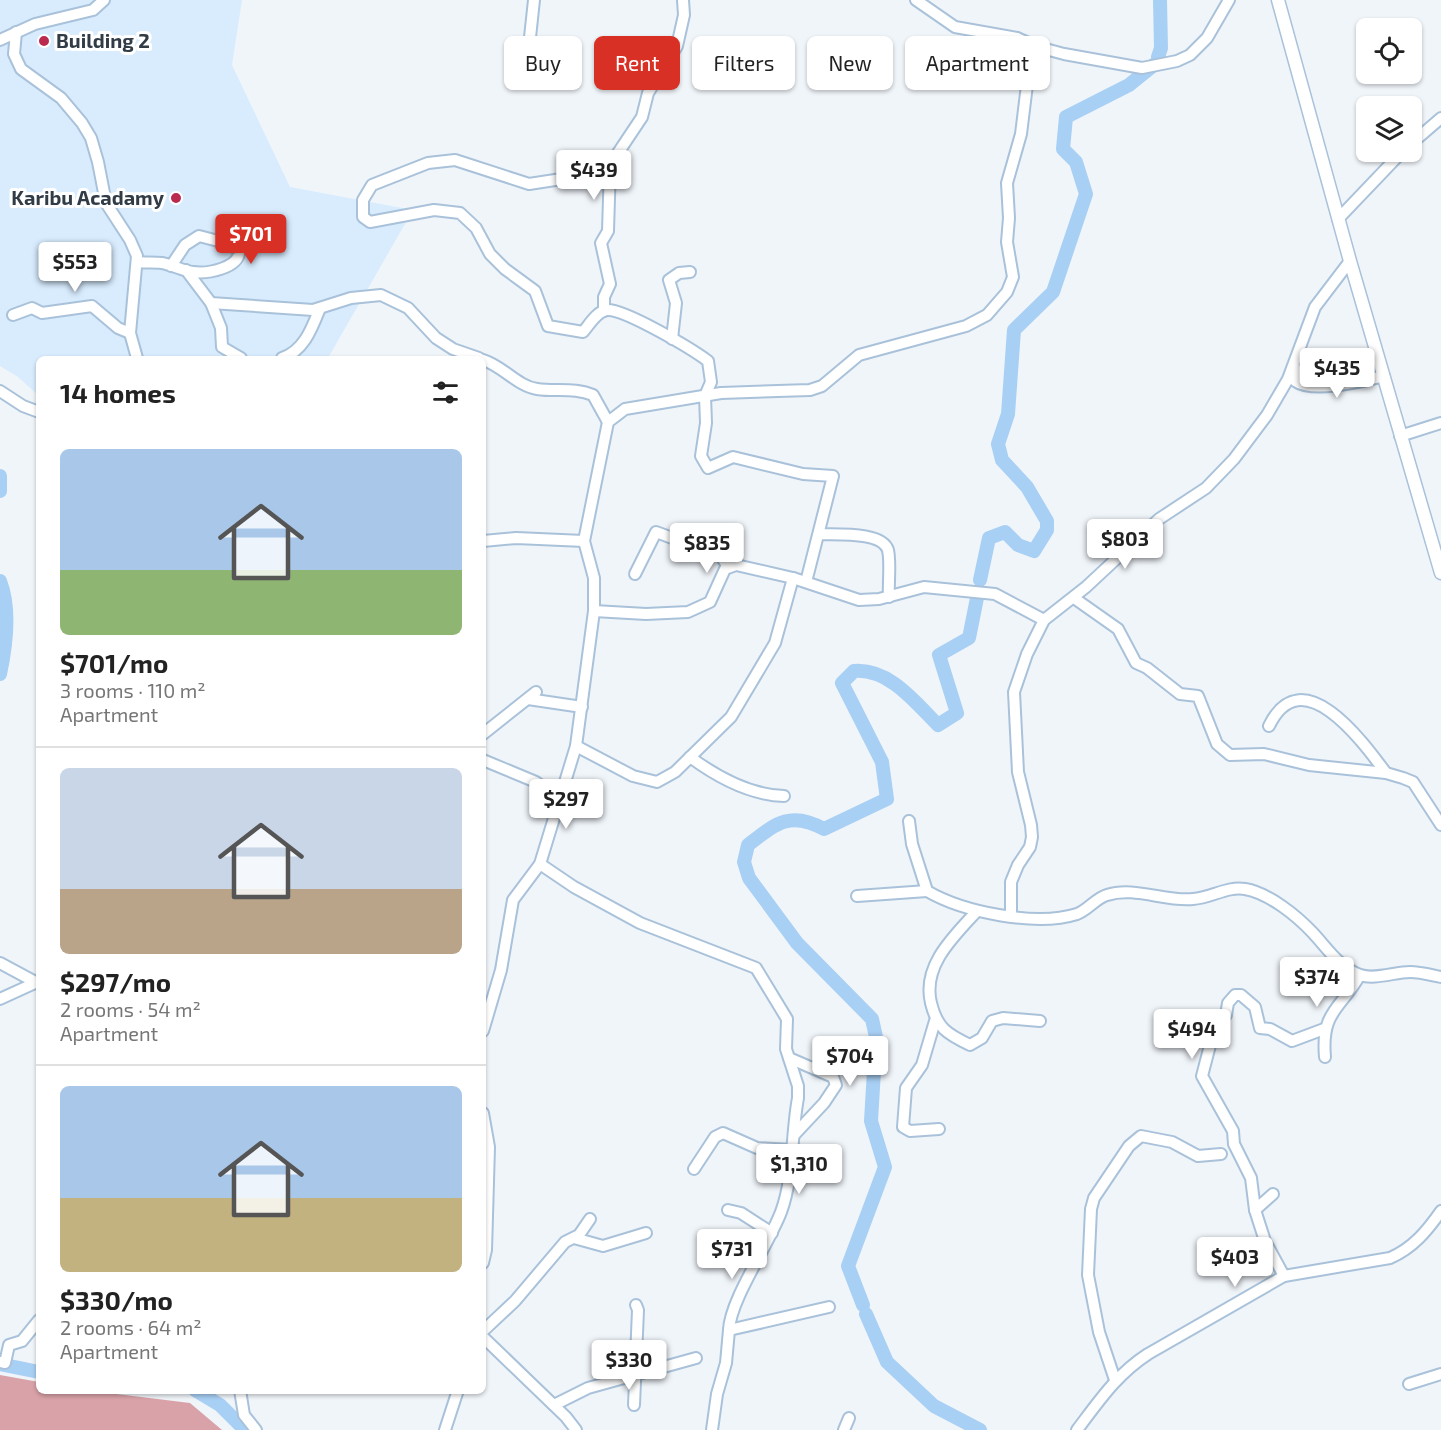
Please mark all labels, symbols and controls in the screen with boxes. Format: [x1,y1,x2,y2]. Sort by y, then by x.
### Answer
map controls [1356,18,1422,162]
button: locate [1356,18,1422,84]
place label: Building 2 [56,28,150,52]
marker: Building 2 [37,34,51,48]
chip: Buy [504,36,582,90]
chip: Rent [594,36,680,90]
chip: Filters [692,36,795,90]
chip: New [807,36,893,90]
chip: Apartment [905,36,1050,90]
button: layers [1356,96,1422,162]
pin: $439 [558,150,630,201]
text: $439 [570,157,618,181]
place label: Karibu Acadamy [11,185,165,210]
marker: Karibu Acadamy [169,191,183,205]
pin: $701 [215,214,287,265]
text: $701 [229,221,273,245]
pin: $553 [39,242,111,293]
text: $553 [52,249,98,273]
pin: $435 [1301,348,1373,399]
text: $435 [1314,355,1360,379]
icon: filters [429,376,462,409]
text: 14 homes [60,377,176,408]
icon: home [207,488,315,596]
pin: $803 [1089,519,1161,570]
pin: $835 [671,523,743,574]
text: $803 [1101,526,1149,550]
text: $835 [684,530,730,554]
text: $701/mo [60,647,168,678]
text: 3 rooms · 110 m² [60,678,206,702]
text: Apartment [60,702,158,726]
pin: $297 [530,779,602,830]
text: $297 [543,786,589,810]
icon: home [207,807,315,915]
pin: $374 [1281,957,1353,1008]
text: $374 [1294,964,1340,988]
text: $297/mo [60,966,171,997]
text: 2 rooms · 54 m² [60,997,201,1021]
pin: $494 [1156,1009,1228,1060]
text: $494 [1168,1016,1216,1040]
text: Apartment [60,1021,158,1045]
pin: $704 [814,1036,886,1087]
text: $704 [826,1043,874,1067]
icon: home [207,1125,315,1233]
pin: $1,310 [750,1144,848,1195]
text: $1,310 [770,1151,828,1175]
pin: $731 [696,1229,768,1280]
text: $731 [711,1236,753,1260]
pin: $403 [1199,1237,1271,1288]
text: $403 [1211,1244,1259,1268]
text: $330/mo [60,1284,173,1315]
text: 2 rooms · 64 m² [60,1315,202,1339]
text: Apartment [60,1339,158,1363]
pin: $330 [593,1340,665,1391]
text: $330 [606,1347,652,1371]

